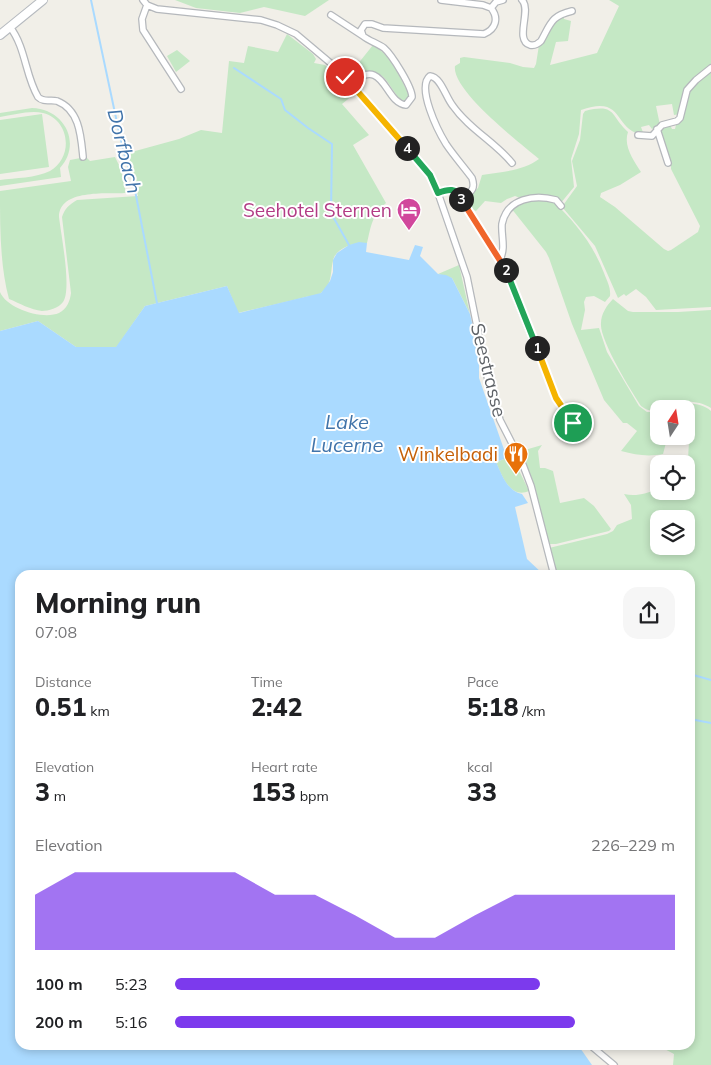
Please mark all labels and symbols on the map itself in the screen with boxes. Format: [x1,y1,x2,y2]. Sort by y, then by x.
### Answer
pin [324,56,366,98]
water label: Dorfbach [102,106,148,196]
pin: 4 [394,136,420,160]
pin: 3 [448,186,474,212]
hotel icon: Seehotel Sternen [396,197,422,231]
place label: Seehotel Sternen [243,198,392,222]
pin: 2 [494,258,518,282]
street label: Seestrasse [466,321,512,419]
pin: 1 [524,336,550,360]
north arrow [650,400,695,445]
pin [552,402,594,444]
water label: Lake Lucerne [311,409,383,457]
restaurant icon: Winkelbadi [503,441,529,475]
place label: Winkelbadi [398,442,498,466]

